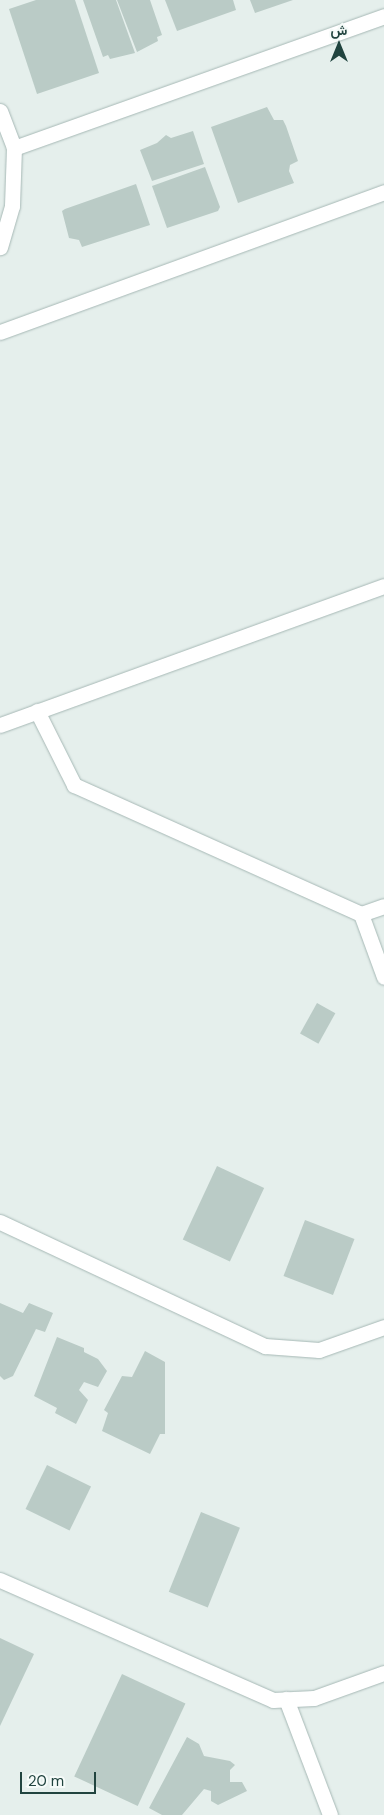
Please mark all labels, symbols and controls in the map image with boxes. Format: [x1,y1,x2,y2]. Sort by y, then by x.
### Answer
north arrow [314,20,364,70]
text: ش [331,21,347,39]
scale bar [22,1762,99,1794]
text: 20 m [28,1771,64,1791]

